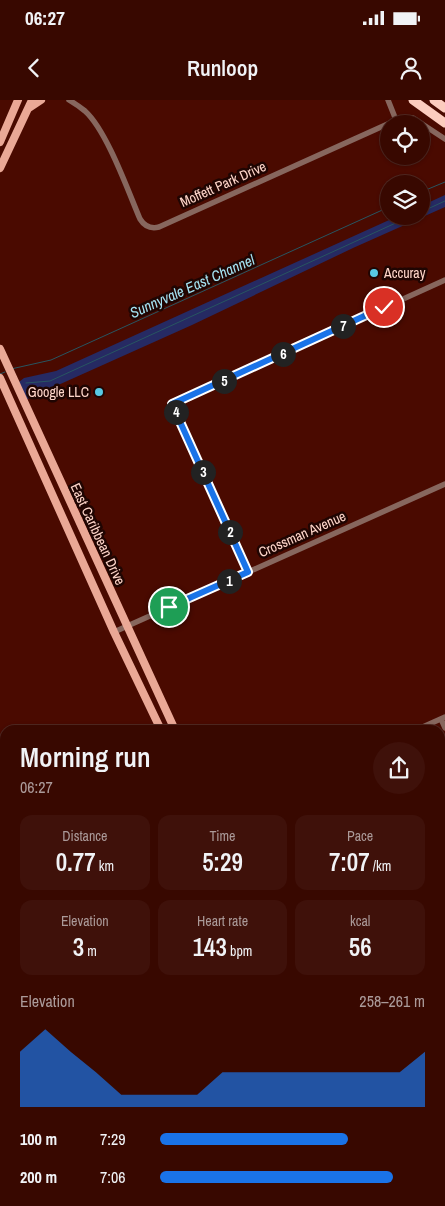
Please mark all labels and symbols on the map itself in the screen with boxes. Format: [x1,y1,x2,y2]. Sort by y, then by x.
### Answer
street label: Moffett Park Drive [177,157,269,211]
water label: Sunnyvale East Channel [126,249,258,323]
place label: Accuray [383,264,426,282]
marker: Accuray [368,267,380,279]
pin [363,286,405,328]
pin: 7 [330,314,356,338]
pin: 6 [270,342,296,366]
pin: 5 [212,368,236,394]
place label: Google LLC [28,383,89,401]
marker: Google LLC [93,386,105,398]
pin: 4 [164,400,188,424]
pin: 3 [190,460,216,484]
street label: East Caribbean Drive [67,480,129,588]
street label: Crossman Avenue [256,507,348,561]
pin: 2 [218,520,242,544]
pin: 1 [216,568,242,594]
pin [148,586,190,628]

